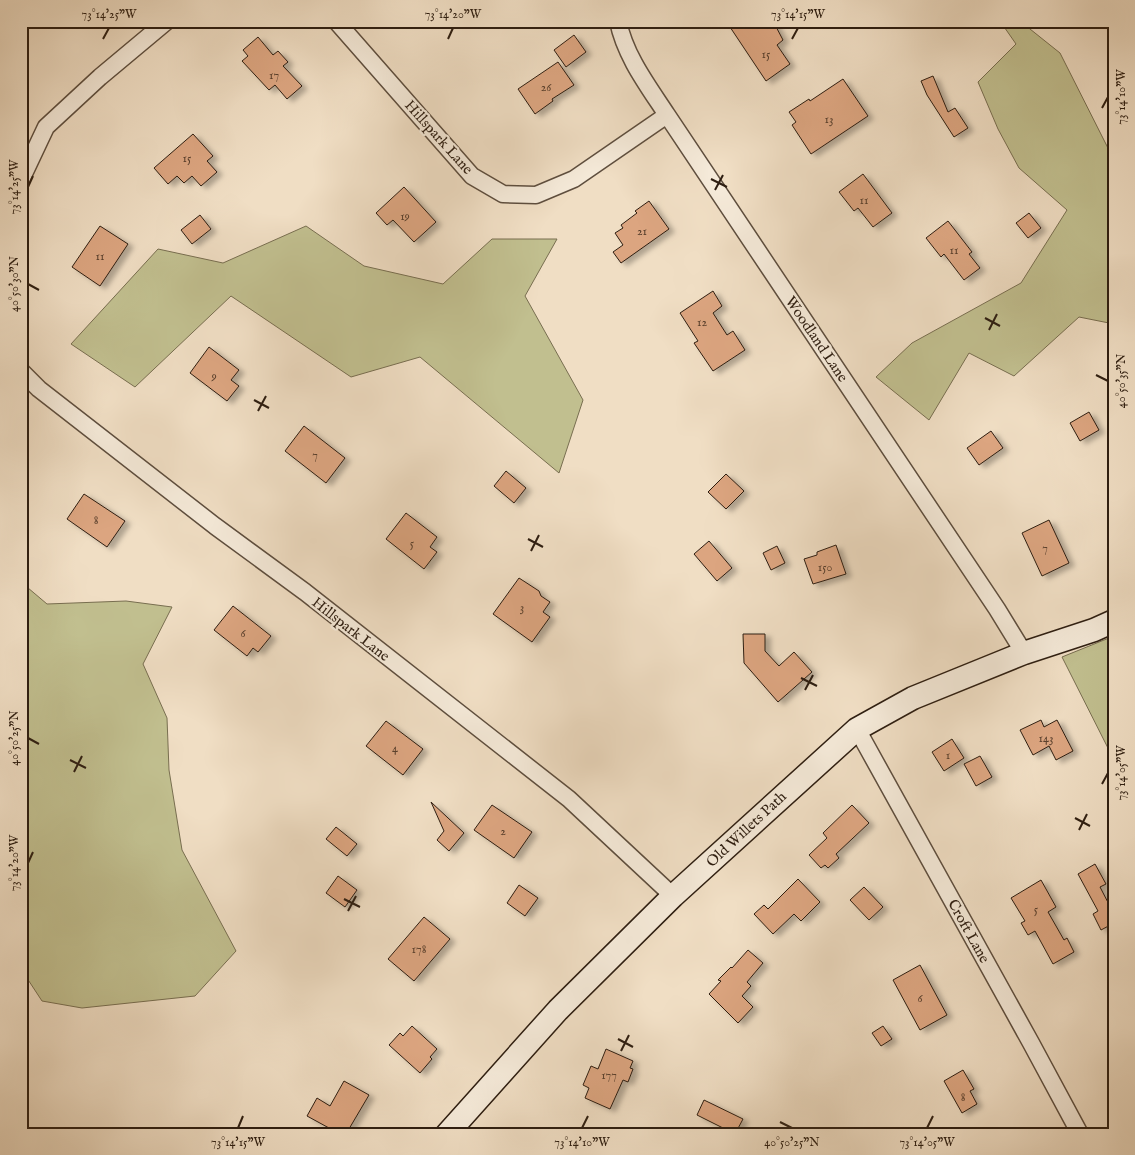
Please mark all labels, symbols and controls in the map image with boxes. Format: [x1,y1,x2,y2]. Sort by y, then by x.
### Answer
text: 73°14'25"W [82,7,137,22]
text: 73°14'20"W [425,7,482,22]
text: 73°14'15"W [771,7,825,22]
house number: 15 [762,47,771,62]
house number: 17 [269,68,279,83]
text: 73°14'10"W [1114,69,1129,125]
house number: 26 [541,80,552,95]
street label: Hillspark Lane [400,96,477,179]
house number: 13 [825,112,833,127]
house number: 15 [183,151,192,166]
text: 73°14'25"W [7,159,22,214]
house number: 11 [860,193,868,208]
house number: 19 [400,209,410,224]
house number: 21 [637,224,647,239]
house number: 11 [950,243,958,258]
house number: 11 [96,249,104,264]
text: 40°50'30"N [7,255,22,312]
street label: Woodland Lane [781,293,852,386]
house number: 12 [697,315,707,330]
text: 40°50'35"N [1114,353,1129,408]
house number: 9 [210,369,217,384]
house number: 7 [312,448,318,463]
house number: 8 [94,513,99,528]
house number: 5 [410,536,415,551]
house number: 7 [1042,541,1048,556]
house number: 150 [818,560,832,575]
street label: Hillspark Lane [308,593,394,666]
house number: 3 [520,600,524,615]
house number: 6 [240,626,246,641]
text: 40°50'25"N [7,710,22,766]
house number: 143 [1039,731,1053,746]
house number: 4 [392,741,398,756]
text: 73°14'05"W [1114,745,1129,801]
house number: 1 [946,748,950,763]
street label: Old Willets Path [702,787,790,871]
house number: 2 [500,824,506,839]
text: 73°14'20"W [7,834,22,891]
street label: Croft Lane [943,896,994,967]
house number: 5 [1034,902,1039,917]
house number: 178 [412,942,427,957]
house number: 6 [917,991,923,1006]
house number: 177 [601,1068,617,1083]
house number: 8 [961,1090,966,1105]
text: 73°14'15"W [211,1135,265,1150]
text: 73°14'10"W [554,1135,610,1150]
text: 40°50'25"N [764,1135,820,1150]
text: 73°14'05"W [899,1135,955,1150]

